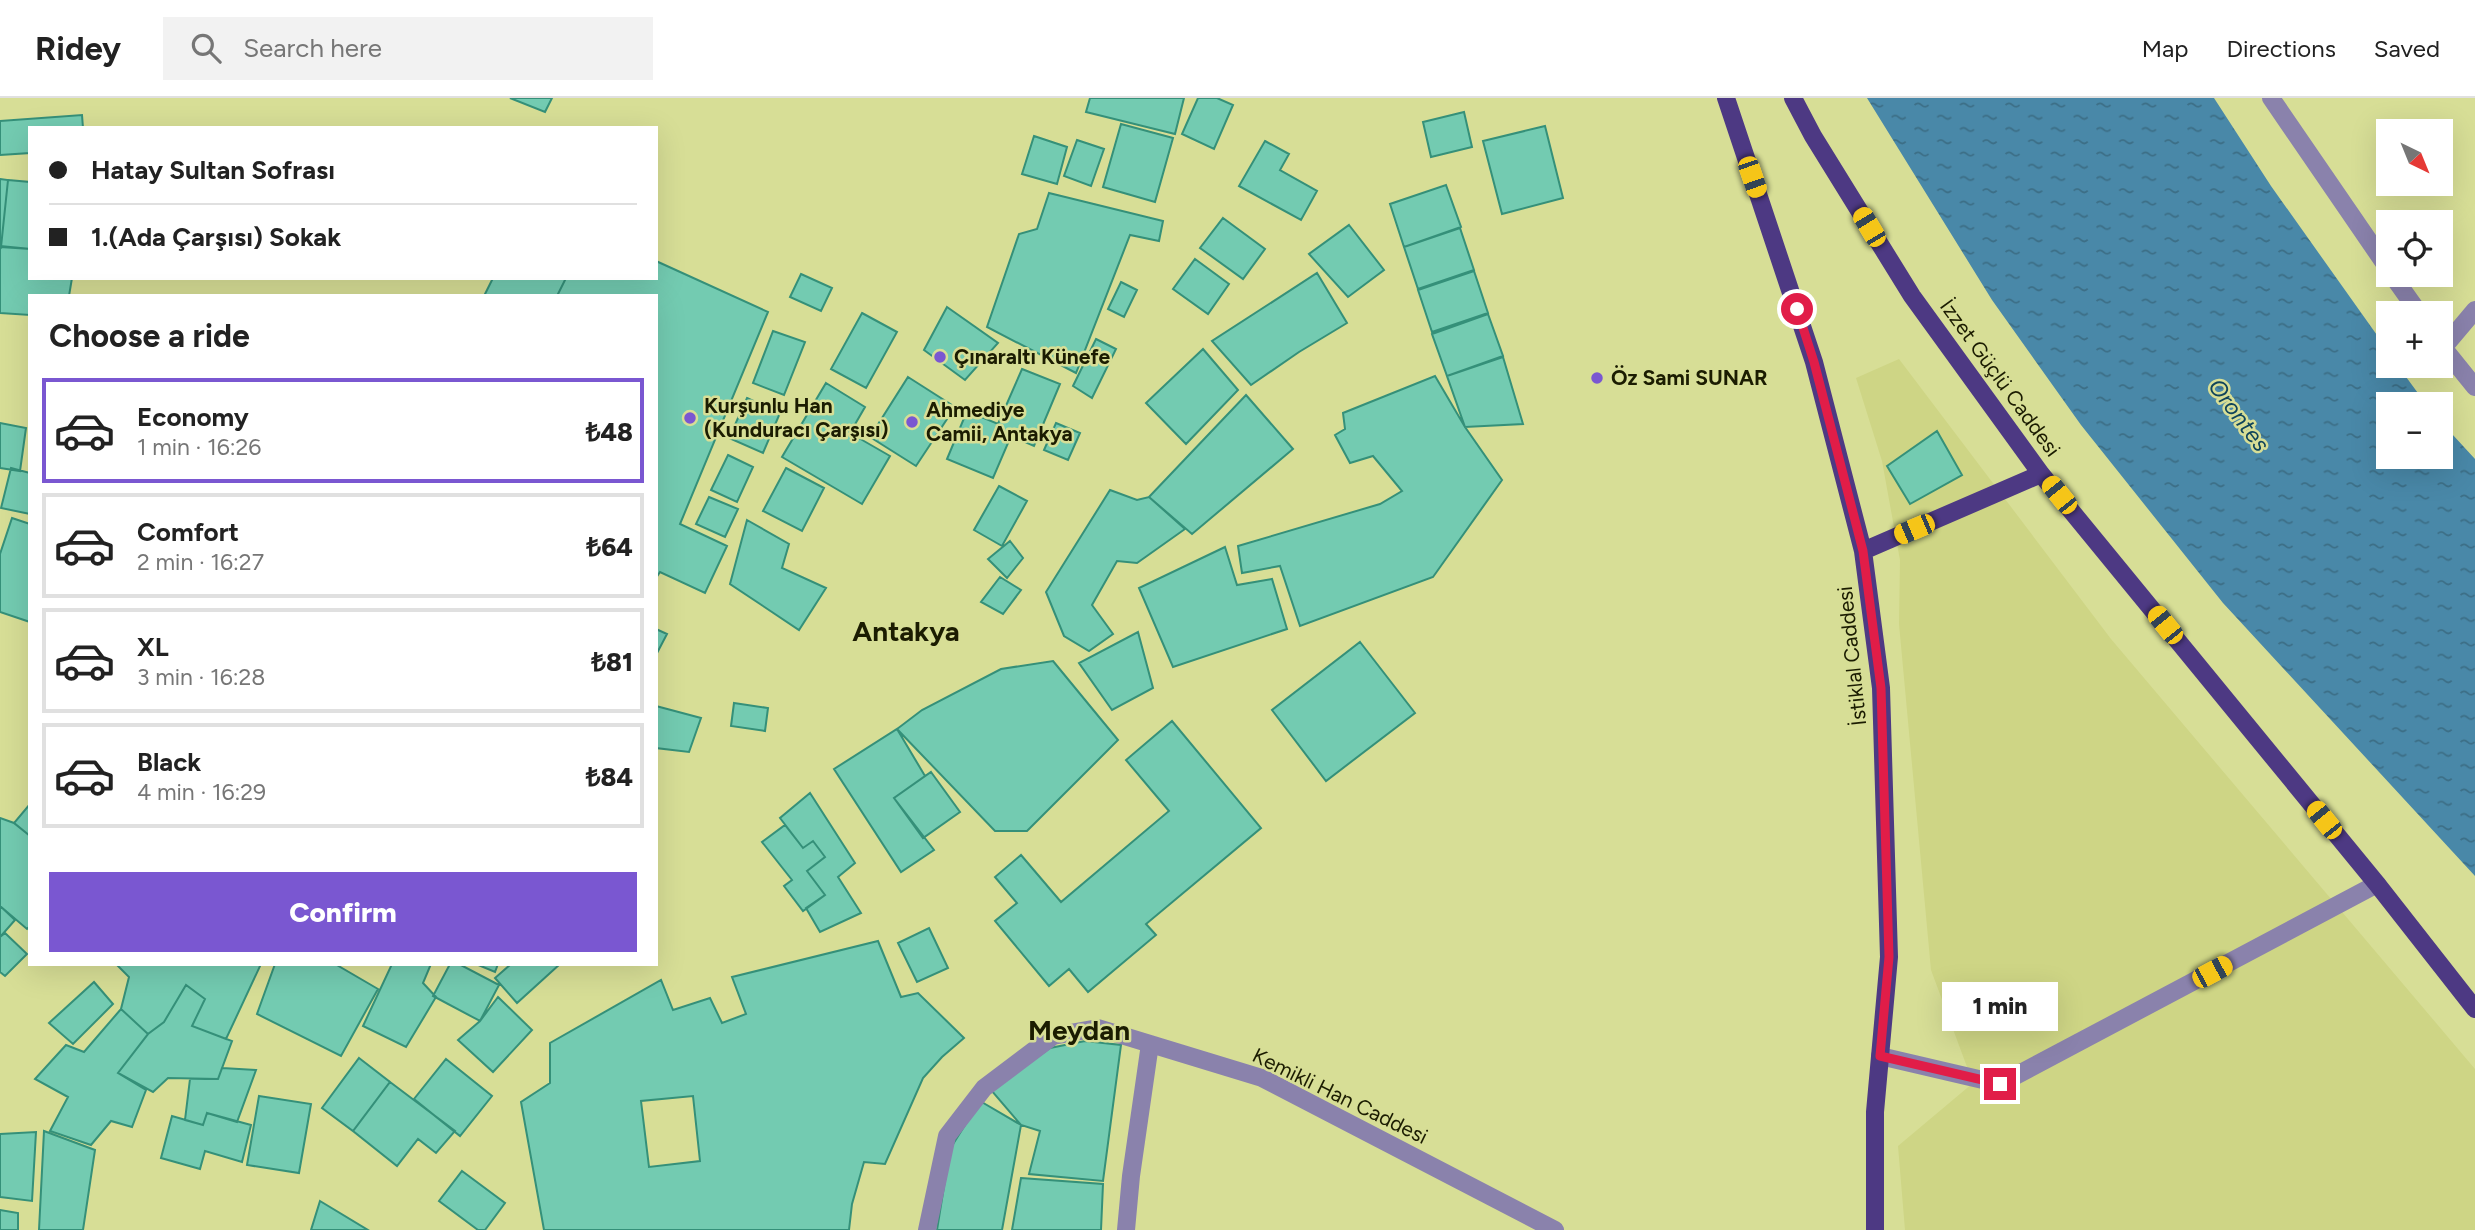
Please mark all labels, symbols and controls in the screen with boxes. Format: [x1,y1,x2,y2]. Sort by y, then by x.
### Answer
search box [163,17,653,80]
text: Ridey [35,29,121,68]
icon: search [187,29,225,67]
text: Search here [243,32,382,64]
text: Map [2142,34,2188,63]
text: Directions [2226,34,2336,63]
text: Saved [2374,34,2440,63]
north arrow [2376,119,2454,196]
map controls [2376,119,2453,469]
text: Hatay Sultan Sofrası [91,154,335,186]
car [1736,154,1769,200]
car [1850,204,1889,250]
button: locate [2376,210,2453,287]
text: 1.(Ada Çarşısı) Sokak [91,221,341,253]
route start [1781,293,1813,325]
street label: İzzet Güçlü Caddesi [1935,294,2066,461]
button: + [2376,301,2453,378]
text: Choose a ride [49,317,250,355]
place label: Çınaraltı Künefe [954,344,1110,369]
marker: Çınaraltı Künefe [932,349,948,365]
place label: Öz Sami SUNAR [1611,365,1768,390]
marker: Öz Sami SUNAR [1589,370,1605,386]
water label: Orontes [2203,373,2276,457]
button: − [2376,392,2453,469]
place label: Kurşunlu Han (Kunduracı Çarşısı) [704,393,889,442]
place label: Ahmediye Camii, Antakya [926,397,1073,446]
icon: car [53,399,116,462]
text: Economy [137,401,249,433]
marker: Kurşunlu Han (Kunduracı Çarşısı) [682,410,698,426]
marker: Ahmediye Camii, Antakya [904,414,920,430]
text: ₺48 [586,416,633,448]
text: 1 min · 16:26 [137,433,261,461]
car [2038,472,2081,518]
car [1891,511,1938,547]
icon: car [53,514,116,577]
text: Comfort [137,516,239,548]
text: ₺64 [586,531,633,563]
text: 2 min · 16:27 [137,548,264,576]
street label: İstiklal Caddesi [1832,585,1871,727]
car [2144,602,2187,648]
district label: Antakya [852,614,960,648]
icon: car [53,629,116,692]
text: XL [137,631,169,663]
text: ₺81 [591,646,633,678]
text: 3 min · 16:28 [137,663,265,691]
icon: car [53,744,116,807]
text: Black [137,746,201,778]
text: ₺84 [586,761,633,793]
text: 4 min · 16:29 [137,778,266,806]
car [2303,797,2346,843]
button: Confirm [49,872,637,952]
car [2189,953,2236,991]
callout: 1 min [1942,982,2058,1032]
text: 1 min [1973,992,2027,1020]
district label: Meydan [1028,1013,1130,1047]
street label: Kemikli Han Caddesi [1249,1042,1432,1149]
route end [1984,1068,2016,1100]

